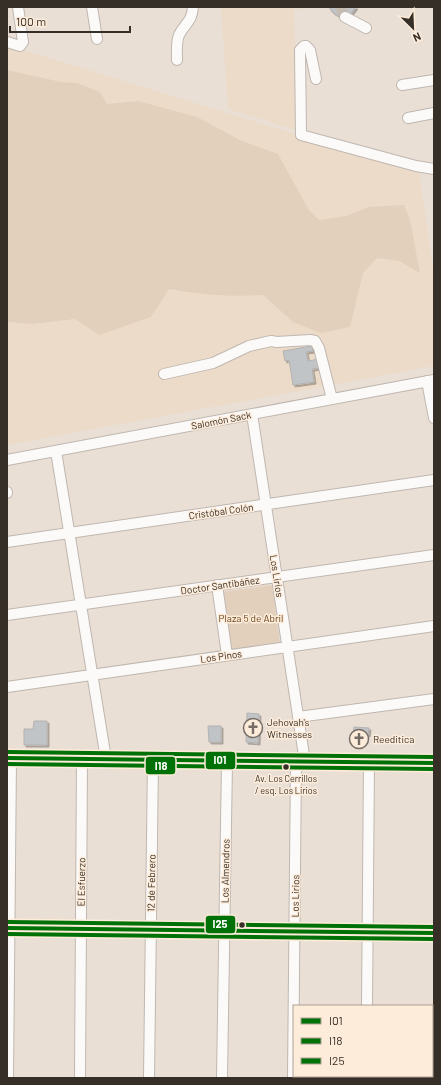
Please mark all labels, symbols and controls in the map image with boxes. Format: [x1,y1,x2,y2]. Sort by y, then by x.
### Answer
scale bar [10,8,130,34]
north arrow [393,8,433,48]
text: 100 m [16,14,46,28]
text: N [411,30,423,45]
street label: Salomón Sack [190,408,252,432]
street label: Cristóbal Colón [188,501,254,521]
street label: Los Lirios [268,554,286,598]
street label: Doctor Santibáñez [180,573,261,596]
park label: Plaza 5 de Abril [219,612,283,624]
street label: Los Pinos [199,647,243,665]
place label: Jehovah's Witnesses [267,716,312,740]
church icon: Jehovah's Witnesses [242,717,264,739]
church icon: Reeditica [348,728,370,750]
place label: Reeditica [373,733,414,745]
line badge: I01 [205,751,236,770]
text: I01 [214,753,227,766]
line badge: I18 [145,756,176,775]
text: I18 [155,759,167,772]
marker: Av. Los Cerrillos / esq. Los Lirios [281,762,291,772]
place label: Av. Los Cerrillos / esq. Los Lirios [255,773,317,796]
street label: Los Almendros [218,838,232,903]
street label: 12 de Febrero [144,854,158,912]
street label: El Esfuerzo [75,857,87,907]
street label: Los Lirios [289,874,301,917]
line badge: I25 [205,915,236,934]
text: I25 [213,917,228,930]
unlabelled marker [237,920,247,930]
legend [293,1005,433,1077]
text: I01 [329,1013,343,1027]
text: I18 [329,1033,343,1047]
text: I25 [329,1053,345,1067]

